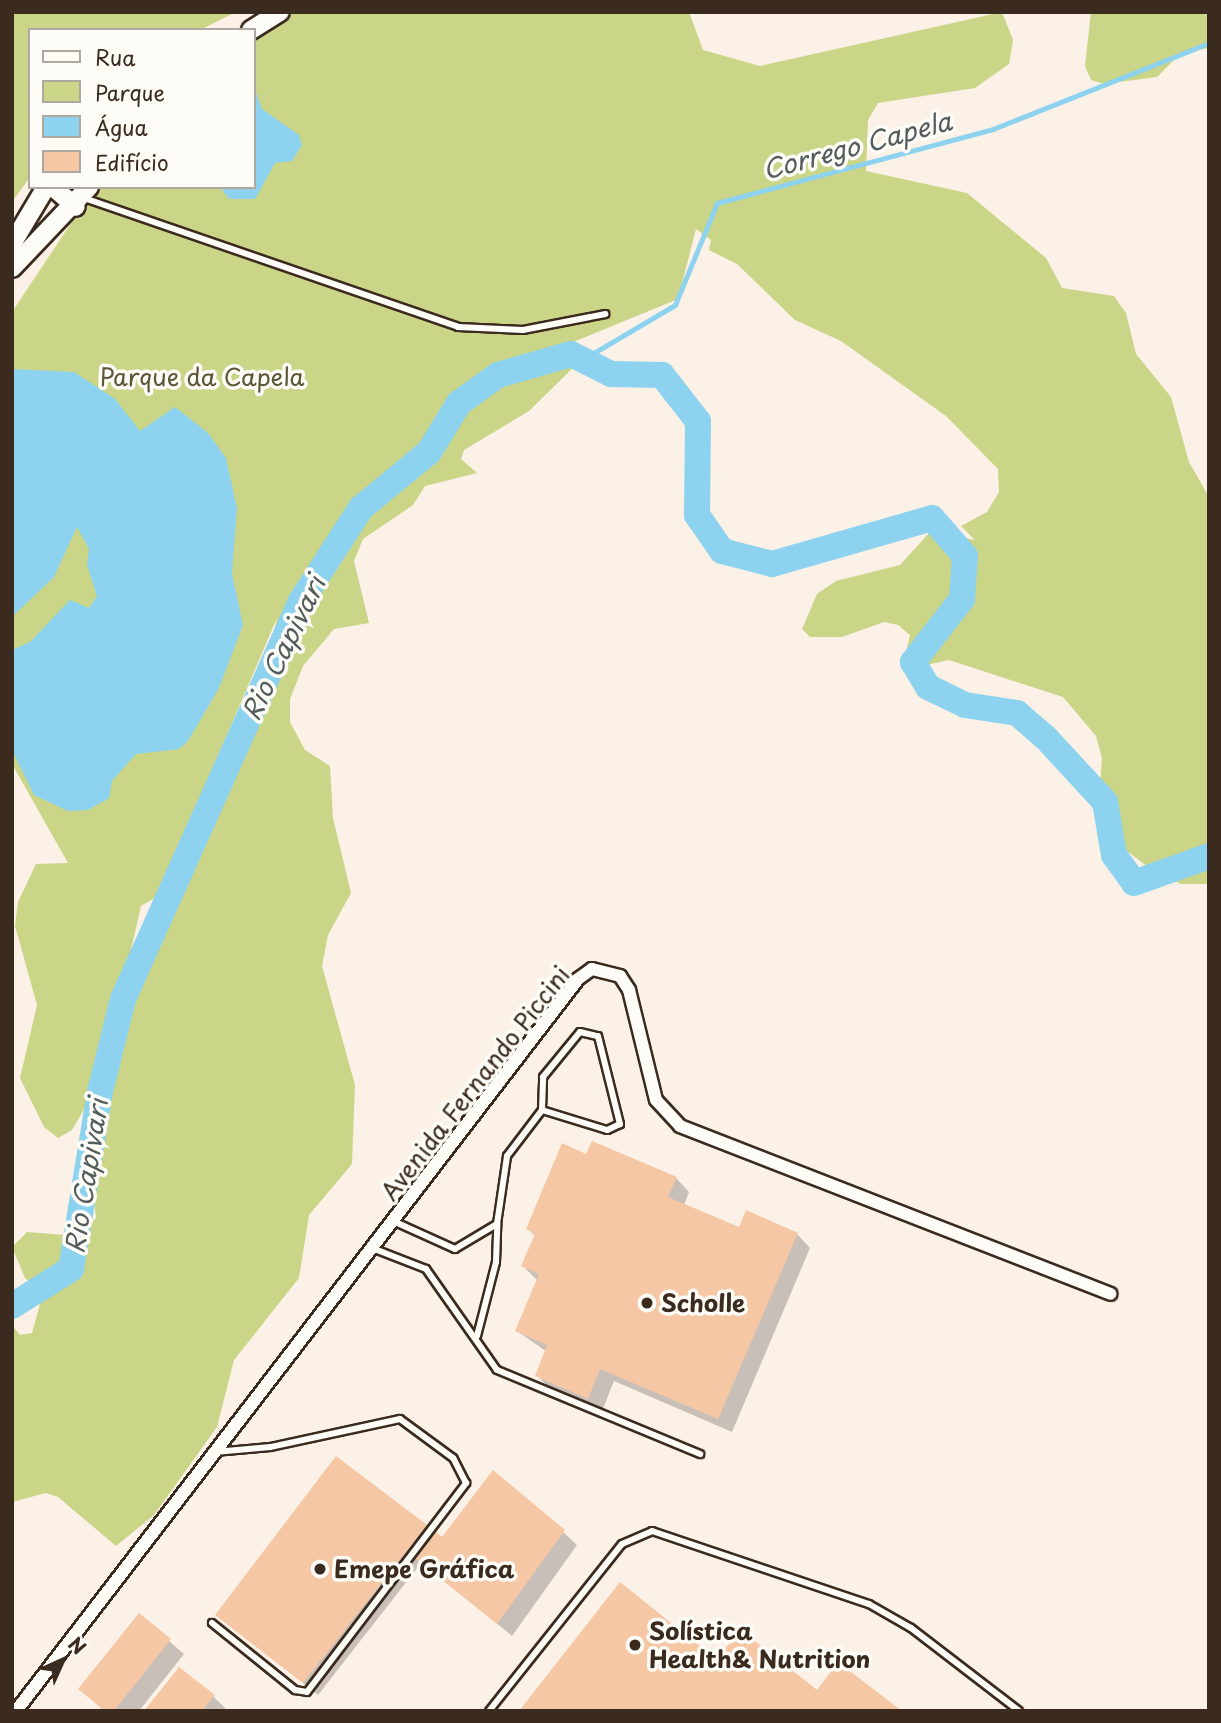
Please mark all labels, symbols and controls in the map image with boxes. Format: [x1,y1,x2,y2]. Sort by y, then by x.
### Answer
legend [28,28,256,189]
text: Rua [95,41,135,73]
text: Parque [95,76,165,108]
water label: Corrego Capela [759,105,955,185]
text: Água [95,111,148,143]
text: Edifício [95,146,169,178]
park label: Parque da Capela [100,363,304,391]
water label: Rio Capivari [235,572,331,724]
street label: Avenida Fernando Piccini [374,960,576,1206]
water label: Rio Capivari [59,1098,113,1254]
place label: Scholle [661,1289,745,1317]
marker: Scholle [639,1295,655,1311]
place label: Emepe Gráfica [334,1555,516,1583]
marker: Emepe Gráfica [312,1561,328,1577]
place label: Solística Health& Nutrition [649,1617,871,1673]
north arrow [28,1625,98,1695]
text: N [63,1630,93,1660]
marker: Solística Health& Nutrition [627,1637,643,1653]

